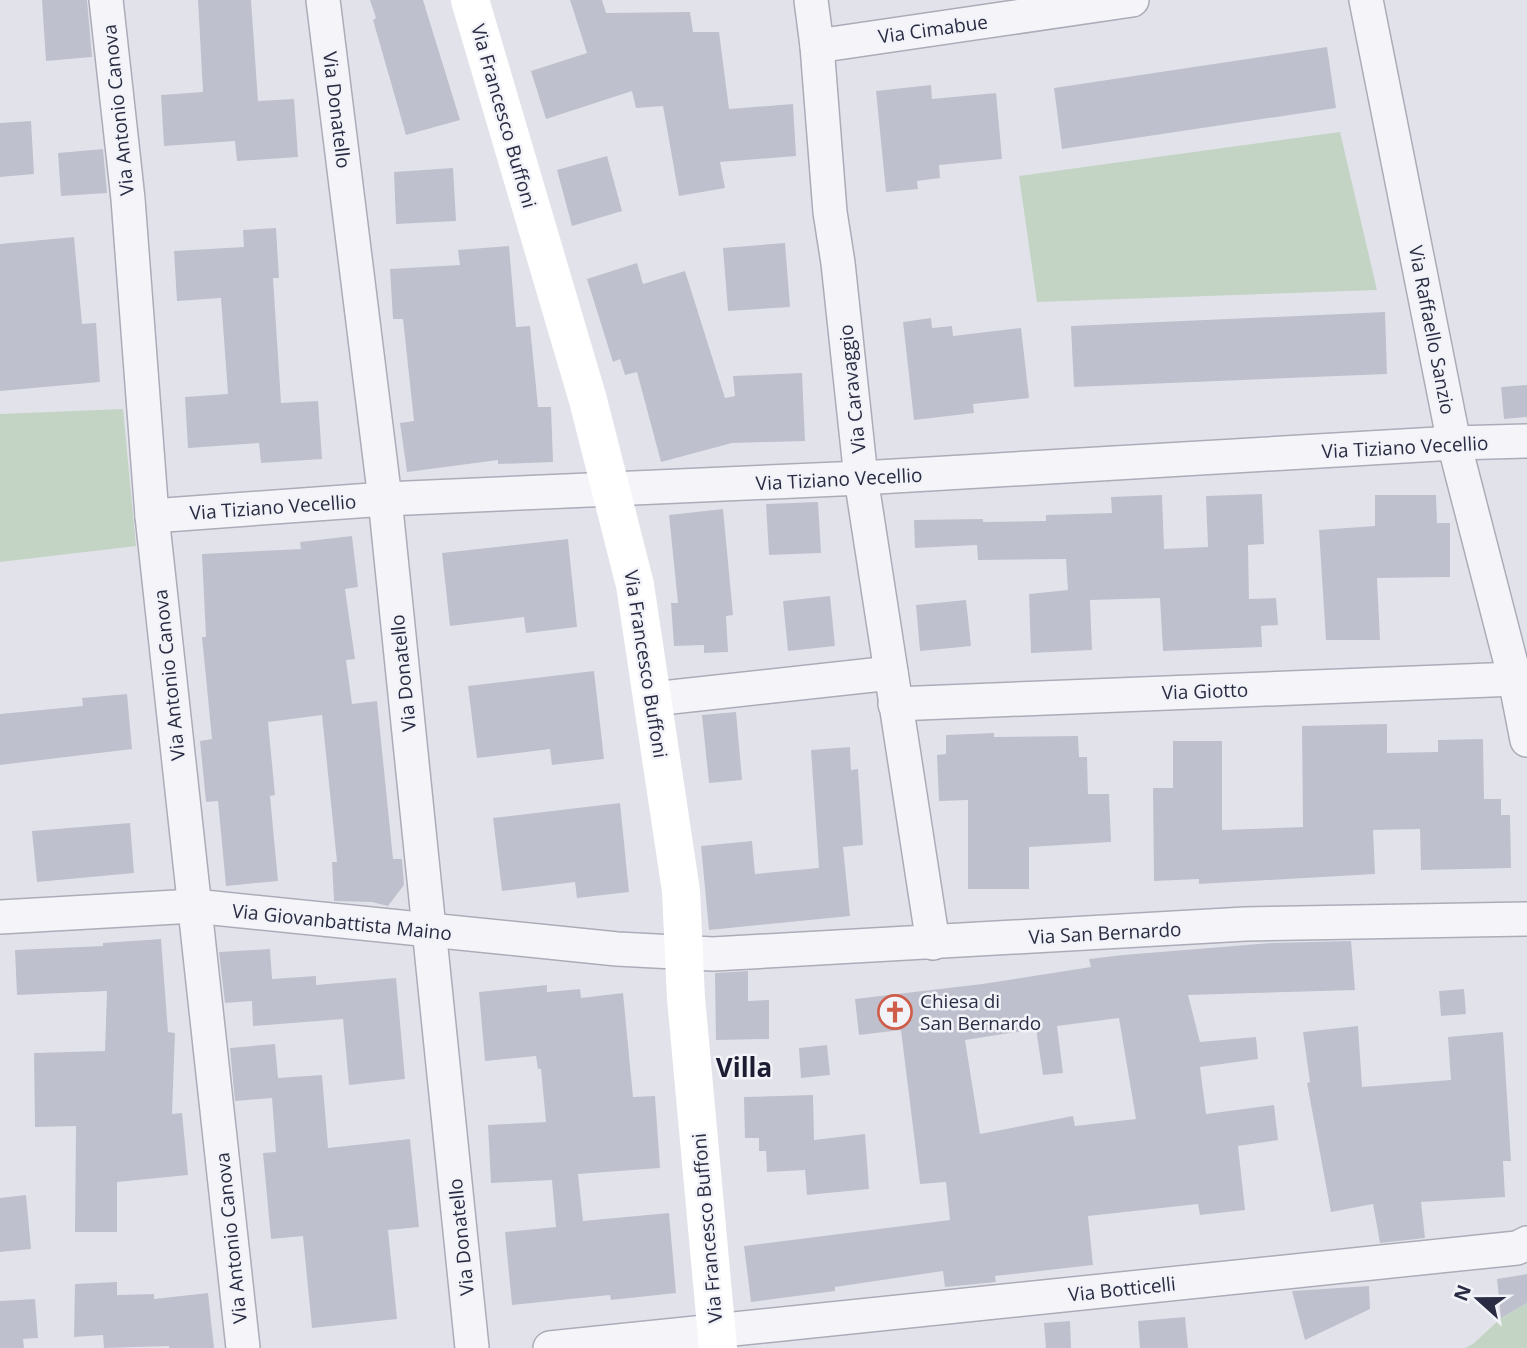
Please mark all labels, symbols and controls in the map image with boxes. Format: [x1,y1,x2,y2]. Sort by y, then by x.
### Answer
street label: Via Cimabue [876,8,990,50]
street label: Via Francesco Buffoni [465,21,543,211]
street label: Via Antonio Canova [96,23,140,197]
street label: Via Donatello [317,50,357,170]
street label: Via Raffaello Sanzio [1403,243,1461,417]
street label: Via Caravaggio [832,323,872,455]
street label: Via Tiziano Vecellio [1321,430,1489,464]
street label: Via Tiziano Vecellio [755,462,923,496]
street label: Via Tiziano Vecellio [189,488,357,526]
street label: Via Francesco Buffoni [618,568,674,760]
street label: Via Antonio Canova [147,588,191,762]
street label: Via Donatello [384,613,422,733]
street label: Via Giotto [1161,676,1249,706]
street label: Via Giovanbattista Maino [231,898,453,946]
street label: Via San Bernardo [1028,916,1182,950]
place label: Chiesa di San Bernardo [920,988,1041,1036]
church icon: Chiesa di San Bernardo [876,993,914,1031]
district label: Villa [716,1049,772,1085]
street label: Via Francesco Buffoni [686,1132,728,1324]
street label: Via Antonio Canova [209,1151,253,1325]
street label: Via Donatello [442,1177,480,1297]
north arrow [1443,1264,1513,1334]
street label: Via Botticelli [1067,1270,1177,1308]
text: N [1447,1281,1477,1305]

